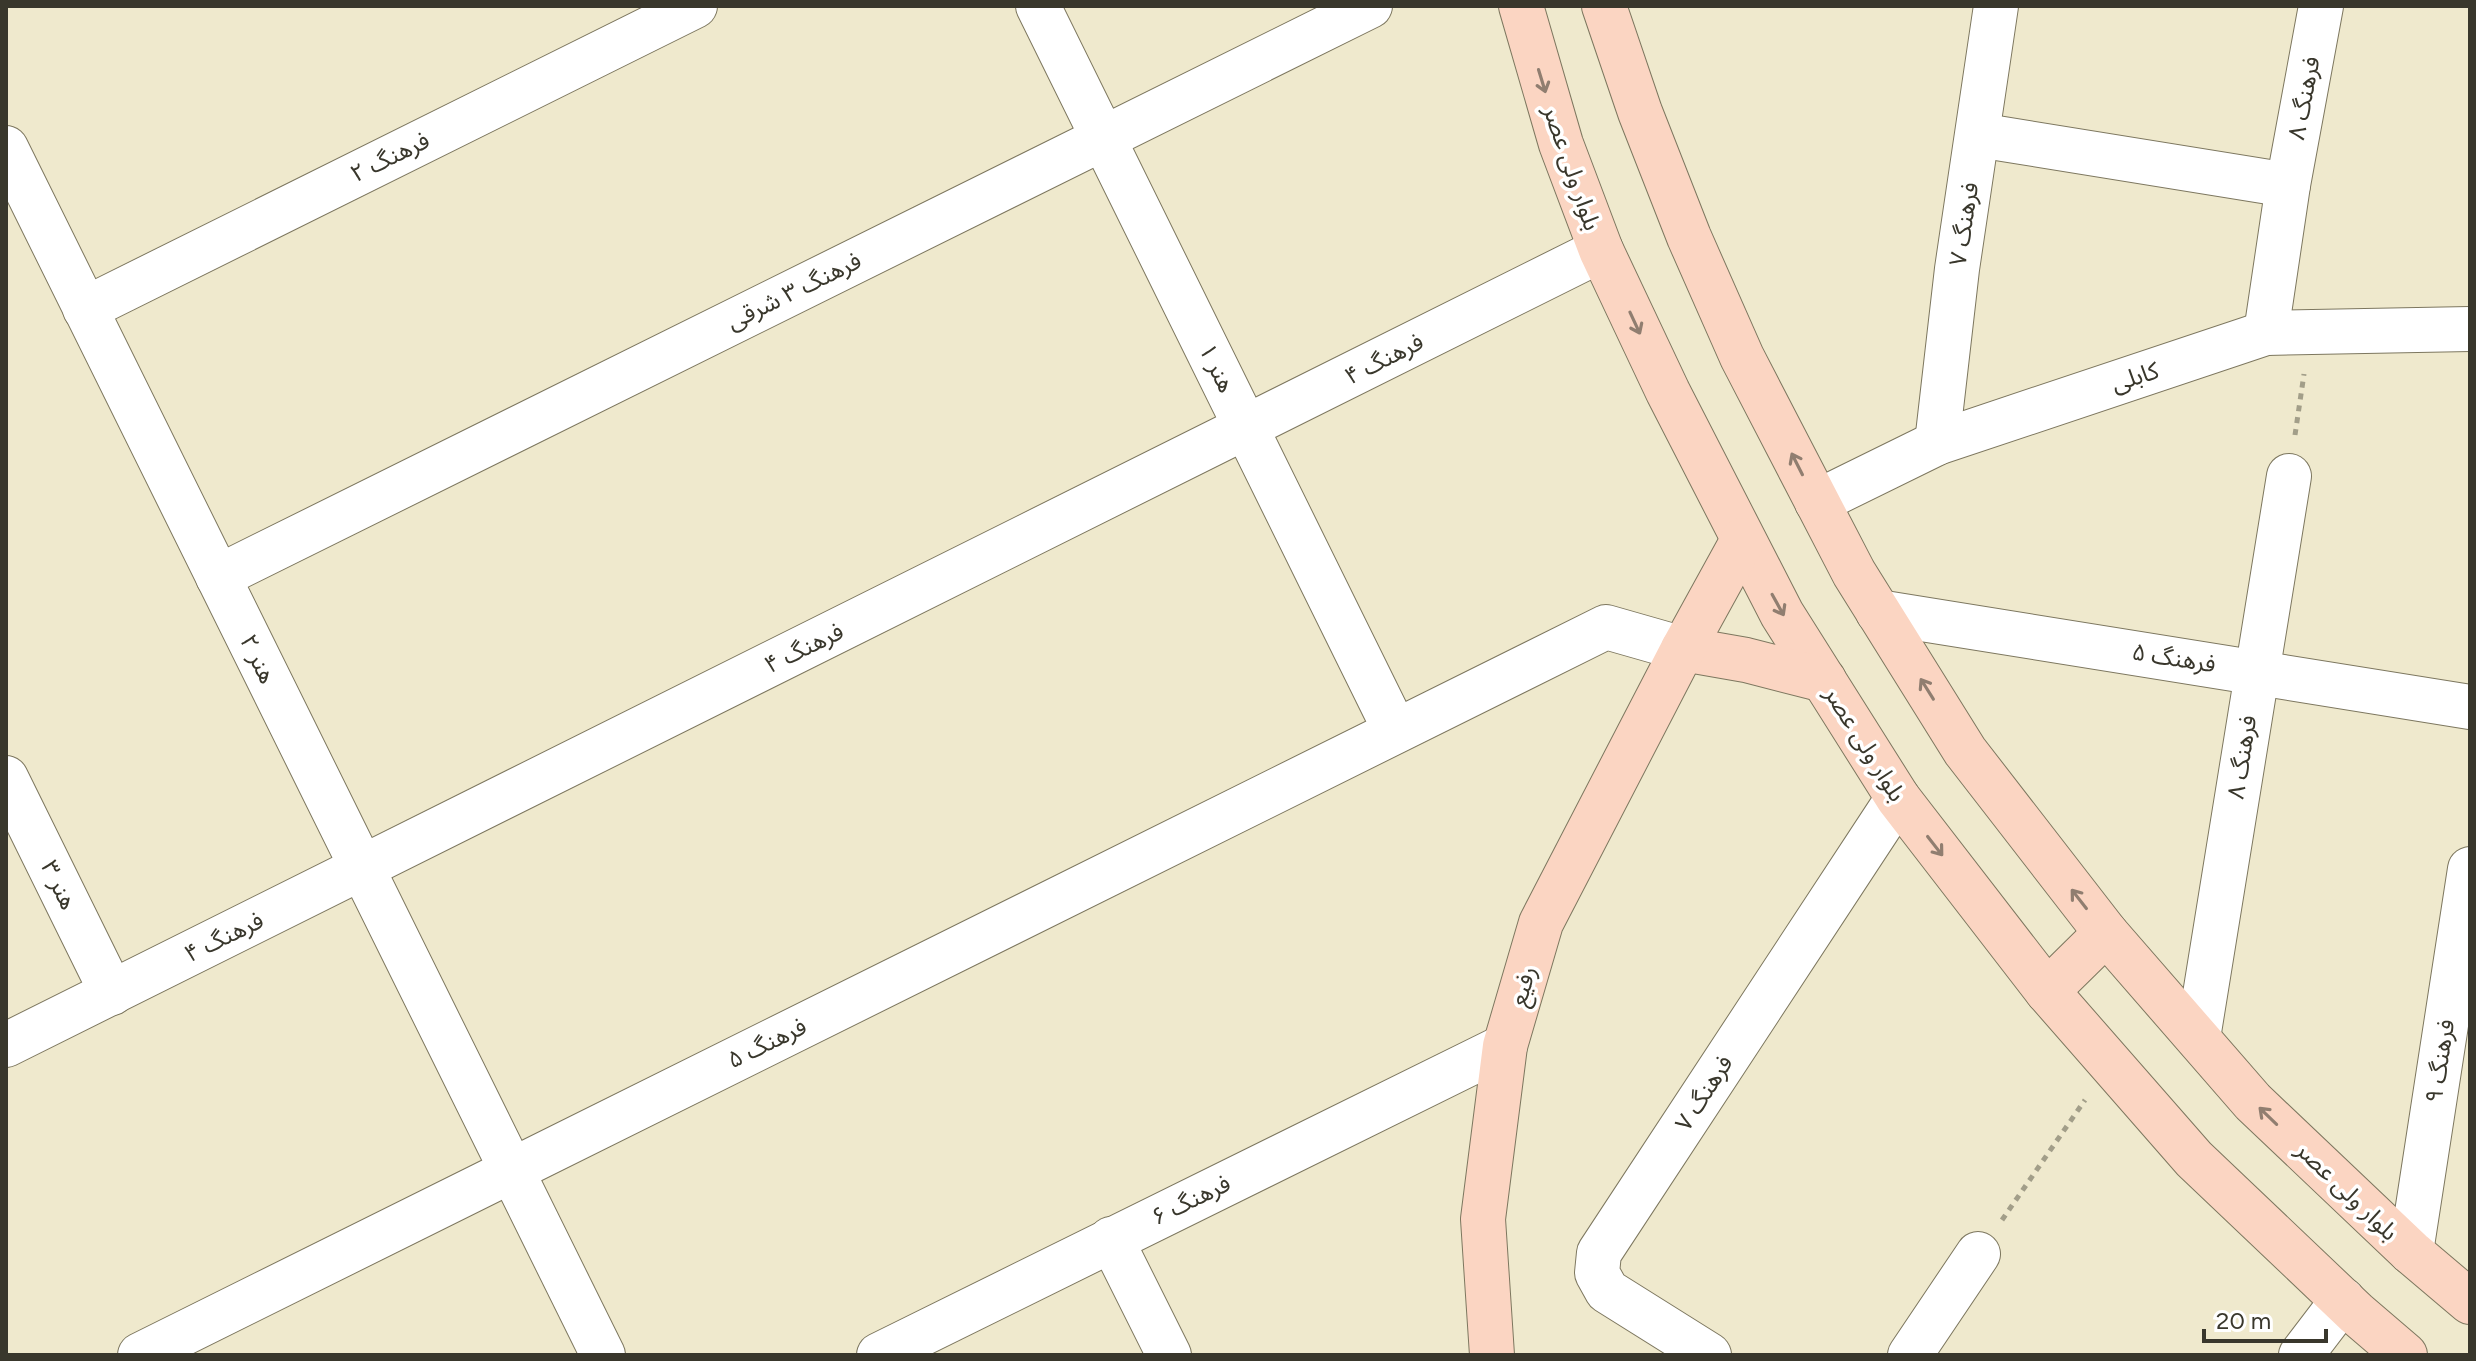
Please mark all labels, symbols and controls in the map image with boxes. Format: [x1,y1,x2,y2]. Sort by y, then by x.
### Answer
street label: فرهنگ ۸ [2281,54,2326,142]
one-way arrow [1536,68,1550,93]
street label: بلوار ولی عصر [1537,101,1607,234]
street label: فرهنگ ۲ [346,125,434,188]
street label: فرهنگ ۷ [1943,180,1984,268]
street label: فرهنگ ۳ شرقی [722,245,866,336]
one-way arrow [1628,311,1643,335]
street label: فرهنگ ۴ [1340,326,1428,391]
street label: هنر ۱ [1193,338,1242,397]
street label: کابلی [2107,355,2163,398]
one-way arrow [1789,452,1805,476]
one-way arrow [1771,593,1786,617]
street label: فرهنگ ۴ [760,616,848,679]
street label: هنر ۲ [234,629,283,688]
street label: فرهنگ ۵ [2130,637,2218,678]
one-way arrow [1918,678,1934,701]
street label: بلوار ولی عصر [1818,680,1912,807]
street label: فرهنگ ۸ [2221,713,2262,801]
one-way arrow [1926,835,1944,856]
street label: هنر ۳ [35,855,84,914]
one-way arrow [2071,889,2088,910]
street label: فرهنگ ۴ [180,905,268,968]
street label: رفیع [1503,962,1545,1010]
street label: فرهنگ ۵ [723,1011,811,1074]
street label: فرهنگ ۹ [2419,1017,2460,1105]
street label: فرهنگ ۷ [1668,1049,1739,1136]
one-way arrow [2259,1108,2279,1126]
street label: بلوار ولی عصر [2290,1134,2404,1246]
street label: فرهنگ ۶ [1147,1168,1235,1231]
scale bar [2204,1293,2326,1343]
text: 20 m [2216,1306,2271,1335]

